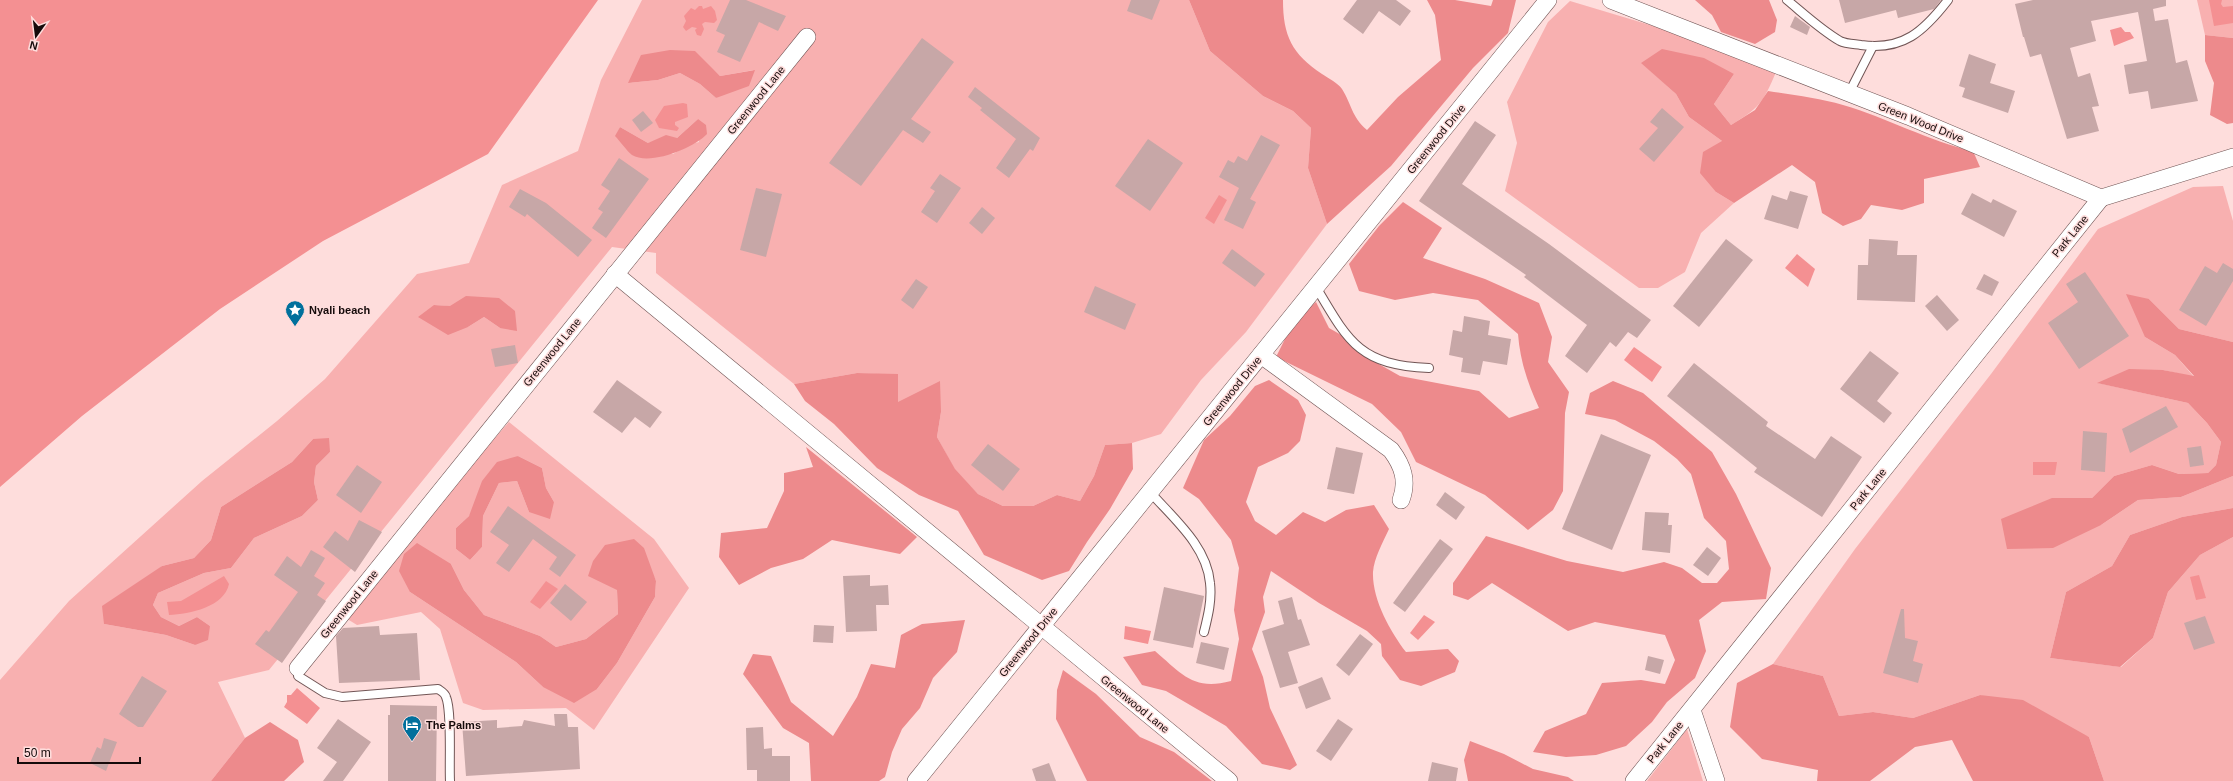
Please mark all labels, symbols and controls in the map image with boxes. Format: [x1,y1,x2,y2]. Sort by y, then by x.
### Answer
north arrow [16,16,56,56]
text: N [28,39,39,52]
street label: Greenwood Lane [725,63,787,137]
street label: Green Wood Drive [1877,99,1965,145]
street label: Greenwood Drive [1404,102,1468,176]
street label: Park Lane [2050,213,2090,259]
place icon: Nyali beach [284,299,306,327]
place label: Nyali beach [309,304,370,316]
street label: Greenwood Lane [521,315,583,389]
street label: Greenwood Drive [1200,354,1264,428]
street label: Park Lane [1848,466,1888,512]
street label: Greenwood Lane [318,567,380,641]
street label: Greenwood Drive [996,605,1060,679]
street label: Greenwood Lane [1098,673,1172,735]
hotel icon: The Palms [401,714,423,742]
place label: The Palms [426,719,481,731]
street label: Park Lane [1645,719,1685,765]
scale bar [18,739,140,765]
text: 50 m [24,746,51,760]

